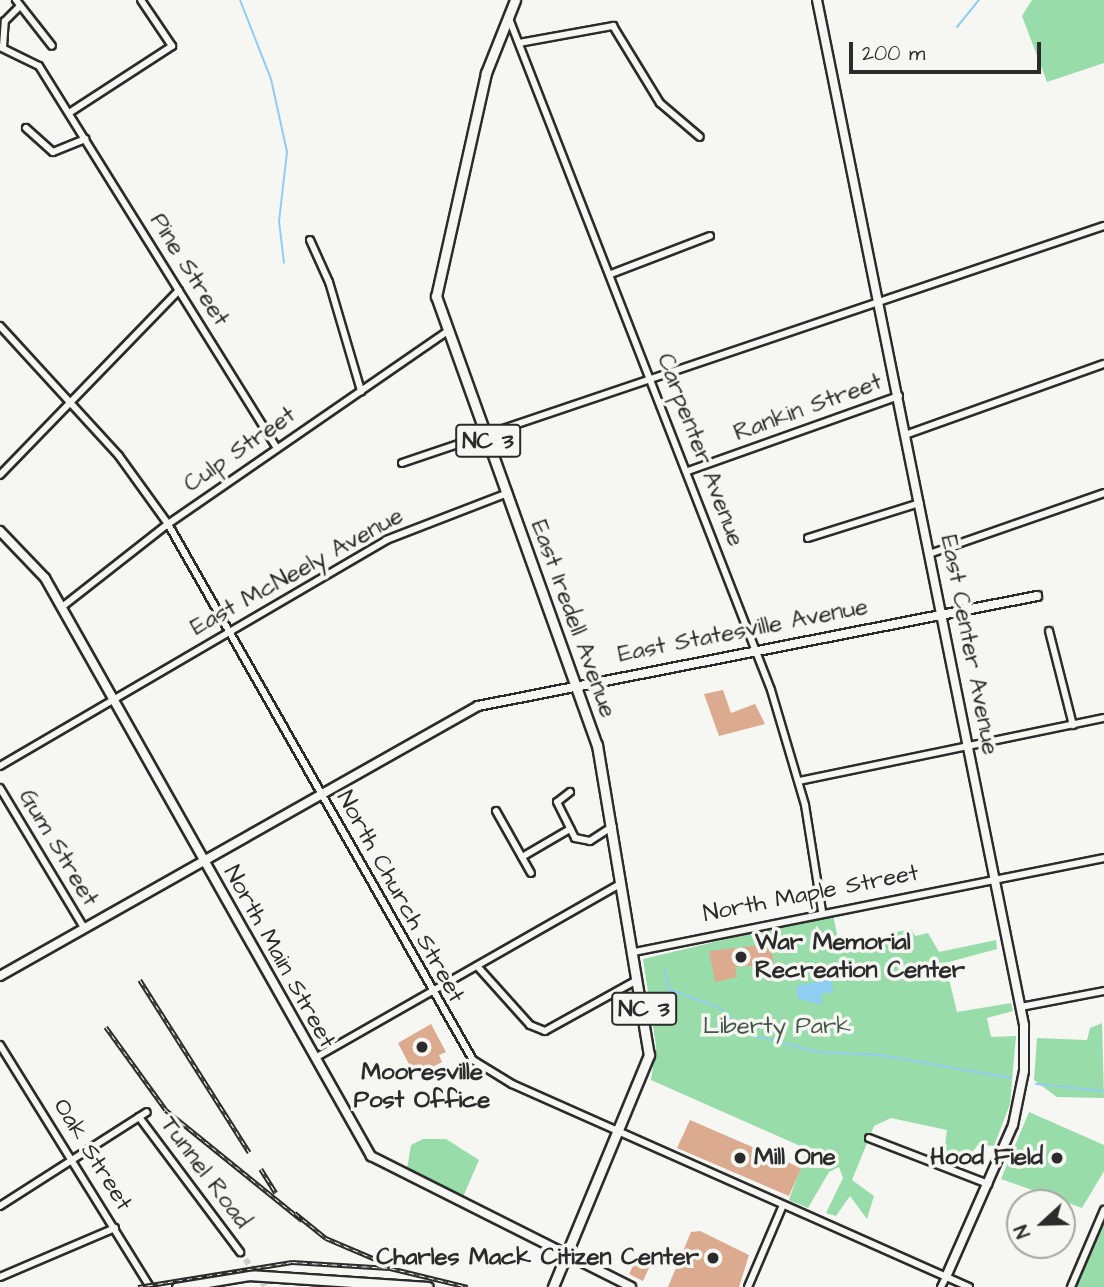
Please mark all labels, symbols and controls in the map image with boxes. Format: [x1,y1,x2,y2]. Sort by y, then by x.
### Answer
scale bar [852,28,1044,72]
text: 200 m [862,39,925,68]
street label: Pine Street [143,208,235,332]
street label: Carpenter Avenue [650,349,750,551]
street label: Rankin Street [730,368,886,448]
street label: Culp Street [179,401,301,499]
road number: NC 3 [455,422,521,461]
street label: East McNeely Avenue [186,502,408,642]
street label: East Iredell Avenue [524,516,622,722]
street label: East Center Avenue [934,533,1004,757]
street label: East Statesville Avenue [616,593,870,669]
street label: Gum Street [12,784,104,912]
street label: North Church Street [330,786,470,1008]
street label: North Maple Street [701,859,921,929]
street label: North Main Street [217,861,341,1053]
place label: War Memorial Recreation Center [755,929,965,985]
marker: War Memorial Recreation Center [733,949,749,965]
road number: NC 3 [611,990,677,1028]
park label: Liberty Park [703,1013,851,1041]
marker: Mooresville Post Office [414,1039,430,1055]
place label: Mooresville Post Office [354,1059,490,1115]
street label: Oak Street [46,1094,138,1216]
street label: Tunnel Road [154,1111,256,1235]
place label: Mill One [754,1144,836,1172]
place label: Hood Field [930,1144,1043,1172]
marker: Mill One [732,1150,748,1166]
marker: Hood Field [1049,1150,1065,1166]
north arrow [1006,1189,1076,1259]
text: N [1008,1221,1038,1242]
place label: Charles Mack Citizen Center [376,1244,699,1272]
marker: Charles Mack Citizen Center [705,1250,721,1266]

